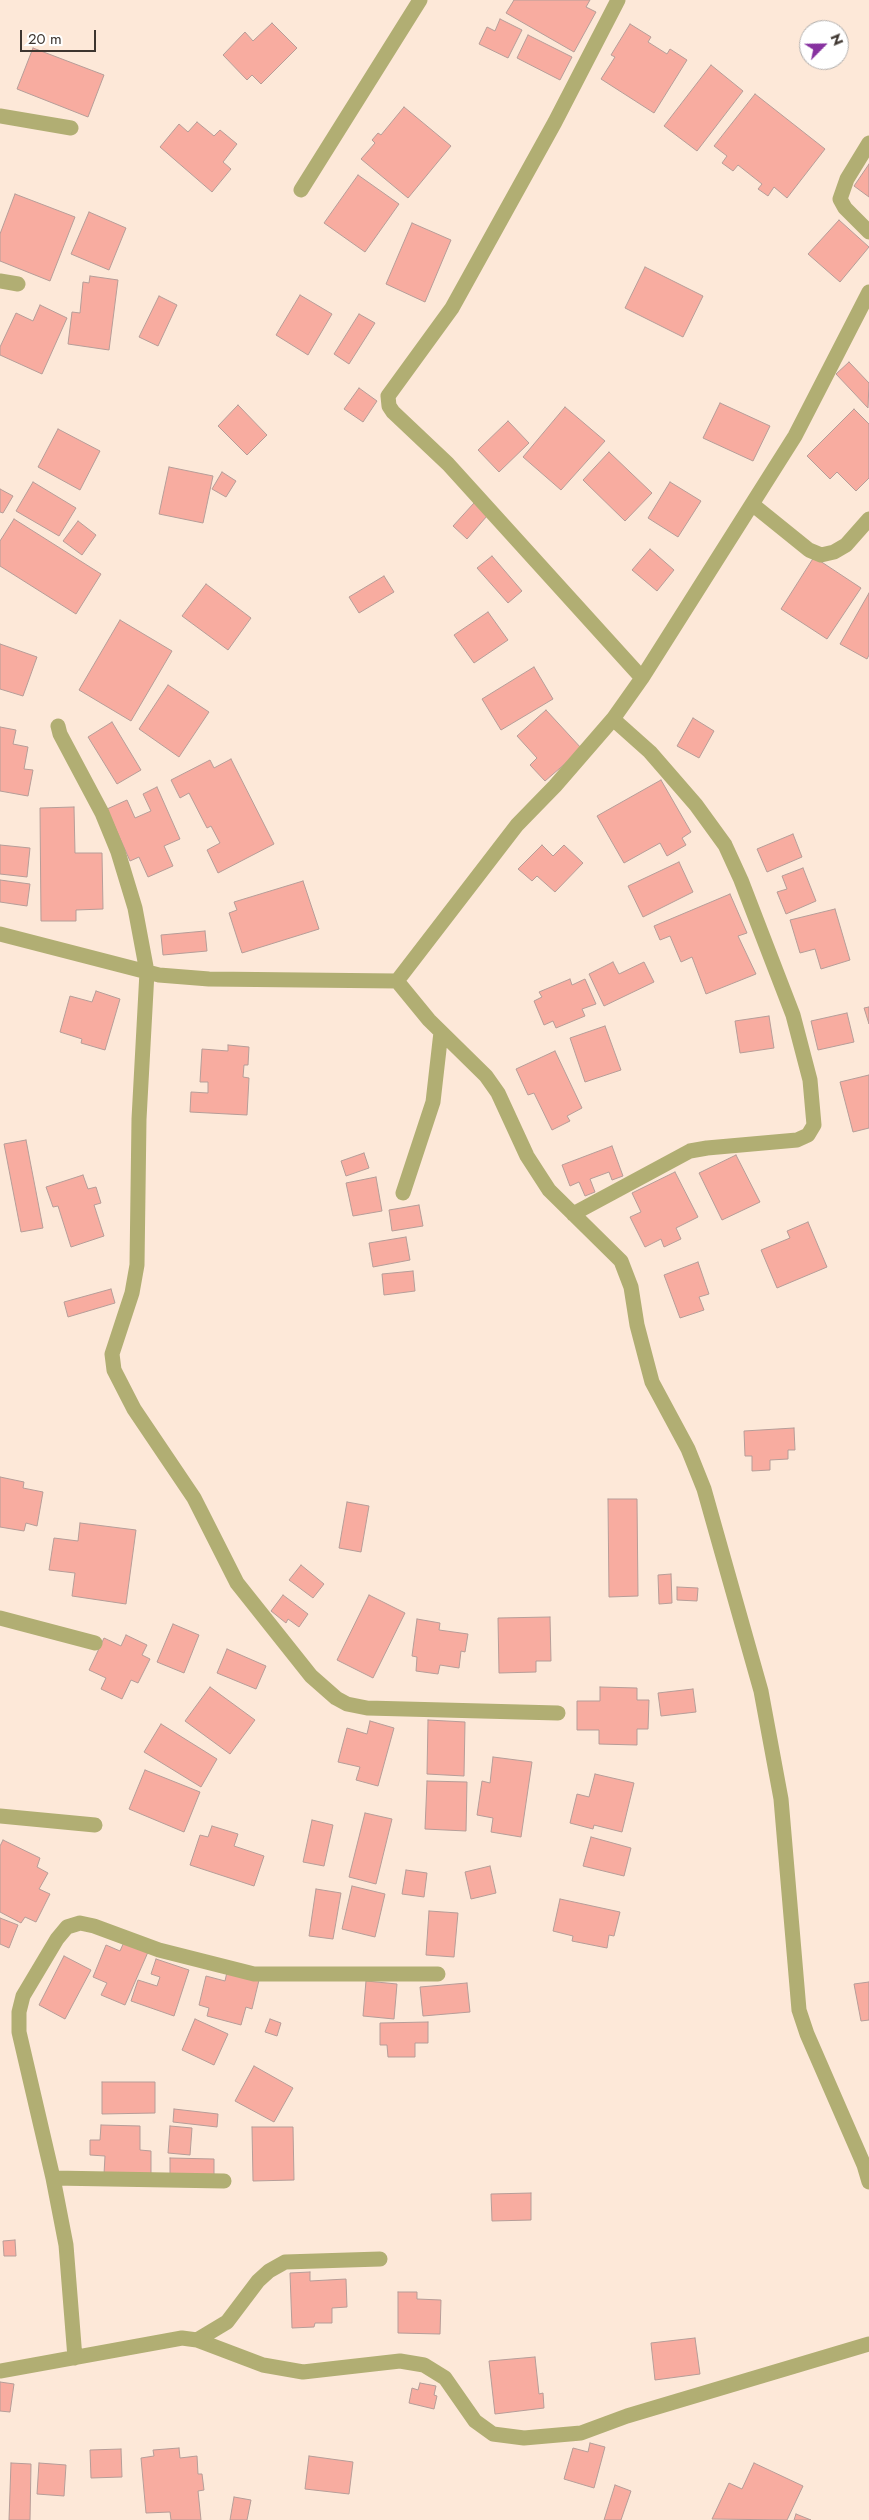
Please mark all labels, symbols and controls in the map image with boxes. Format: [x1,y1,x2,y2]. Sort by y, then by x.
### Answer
scale bar [22,20,99,52]
north arrow [799,20,849,70]
text: 20 m [28,28,62,50]
text: N [826,31,848,49]

